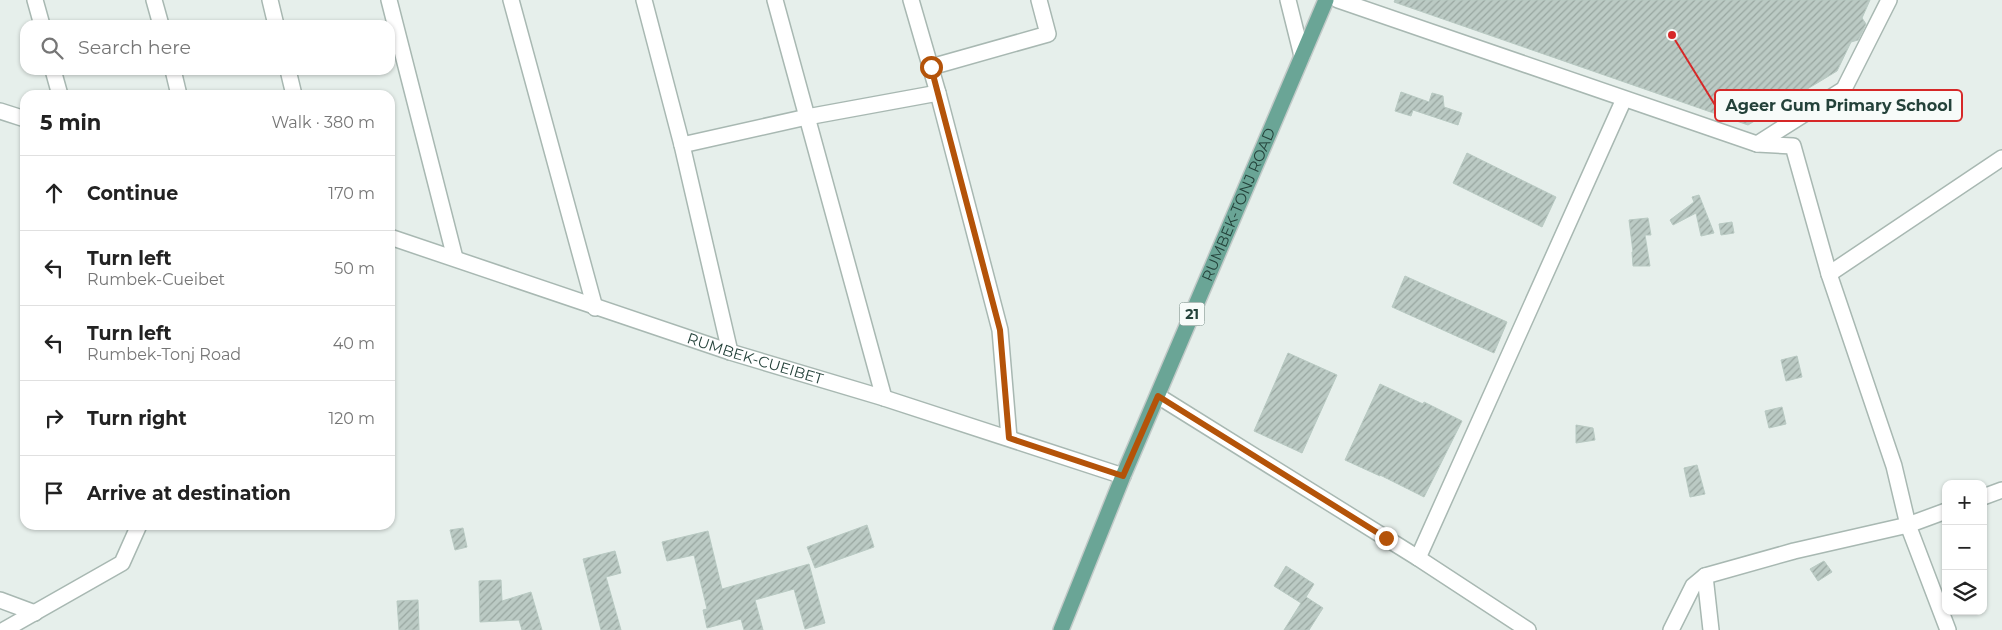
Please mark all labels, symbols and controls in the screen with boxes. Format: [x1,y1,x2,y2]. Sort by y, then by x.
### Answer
search box [20,20,395,75]
icon: search [38,34,66,62]
text: Search here [78,36,191,59]
route start [920,56,943,79]
callout: Ageer Gum Primary School [1715,90,1962,121]
text: Ageer Gum Primary School [1725,96,1952,115]
text: 5 min [40,110,101,135]
text: Walk · 380 m [271,113,375,132]
street label: RUMBEK-TONJ ROAD [1197,125,1279,284]
icon: ahead [40,179,68,207]
text: Continue [87,182,178,205]
text: 170 m [328,184,375,203]
text: Turn left [87,247,172,270]
icon: left [40,254,68,282]
text: 50 m [334,259,375,278]
text: Rumbek-Cueibet [87,270,225,289]
road number: 21 [1180,302,1204,326]
text: Turn left [87,322,172,345]
street label: RUMBEK-CUEIBET [685,328,826,388]
icon: left [40,329,68,357]
text: 40 m [333,334,375,353]
text: Rumbek-Tonj Road [87,345,241,364]
icon: right [40,404,68,432]
text: Turn right [87,407,187,430]
text: 120 m [328,409,375,428]
icon: arrive [40,479,68,507]
map controls [1942,480,1987,615]
button: + [1942,480,1987,525]
text: Arrive at destination [87,482,291,505]
button: − [1942,525,1987,570]
route end [1375,527,1398,550]
button: layers [1942,570,1987,615]

